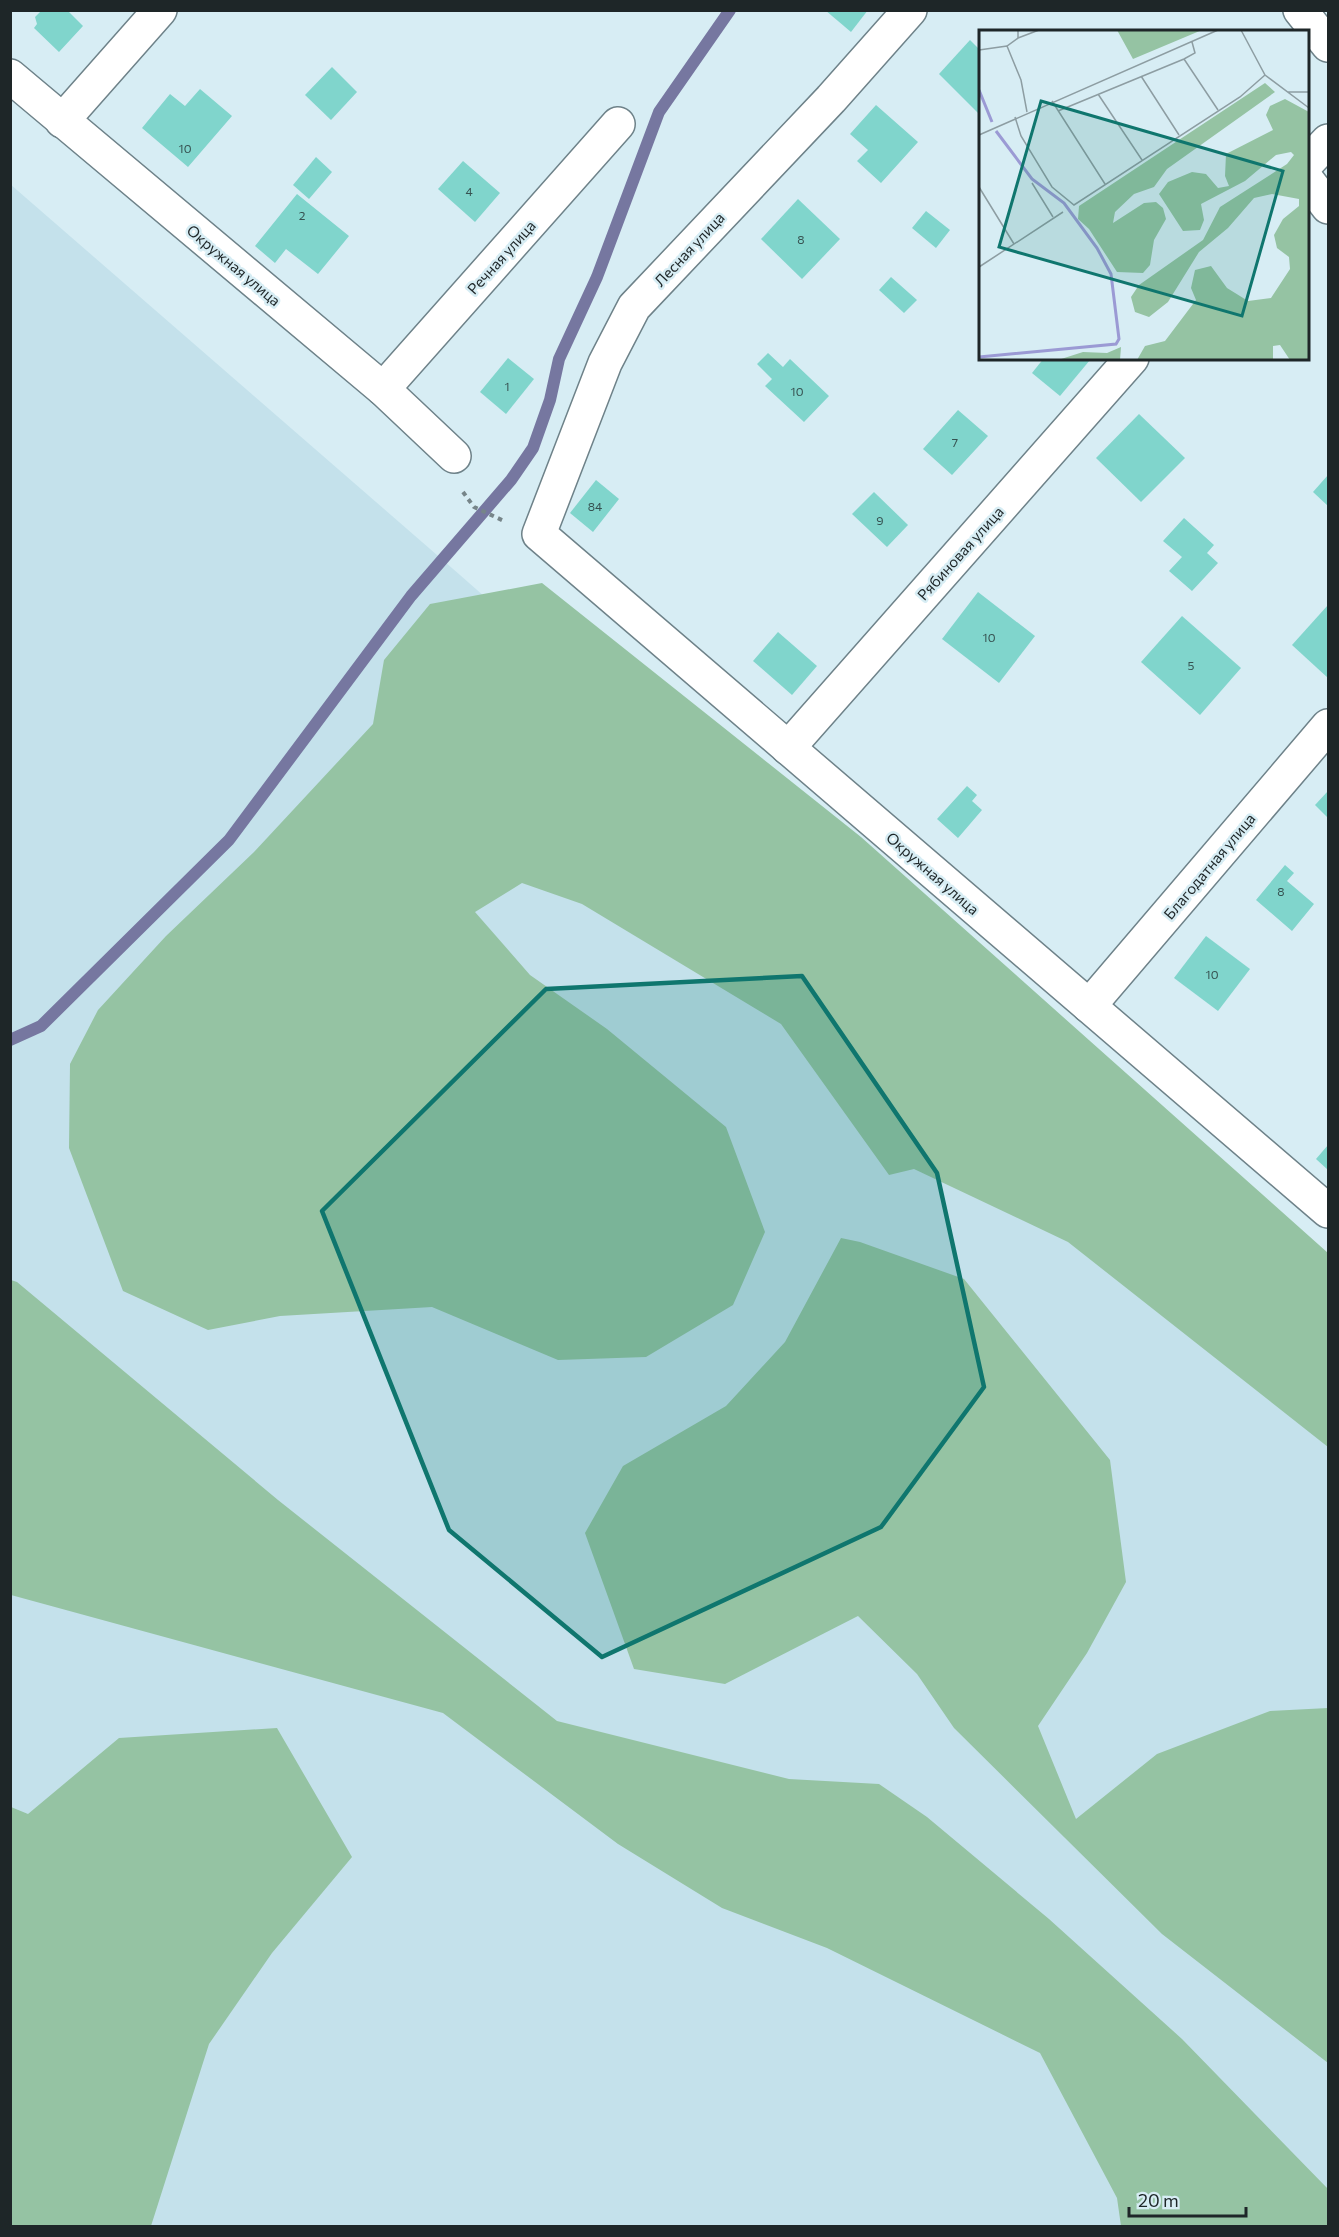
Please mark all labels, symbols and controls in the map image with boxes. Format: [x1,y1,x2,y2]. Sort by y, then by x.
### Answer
inset map [979,30,1309,360]
house number: 10 [179,141,192,155]
house number: 4 [465,184,473,198]
house number: 2 [299,208,306,222]
street label: Лесная улица [650,208,728,290]
street label: Речная улица [463,216,539,298]
street label: Окружная улица [184,221,284,309]
house number: 8 [797,232,805,246]
house number: 1 [504,379,510,393]
house number: 10 [791,384,804,398]
house number: 7 [952,435,958,449]
house number: 84 [588,499,602,513]
street label: Рябиновая улица [913,502,1007,604]
house number: 9 [876,513,884,527]
house number: 10 [983,630,996,644]
house number: 5 [1188,658,1195,672]
street label: Благодатная улица [1159,809,1259,923]
street label: Окружная улица [883,828,983,918]
house number: 8 [1277,884,1285,898]
house number: 10 [1206,967,1219,981]
scale bar [1129,2180,1246,2218]
text: 20 m [1138,2189,1179,2211]

